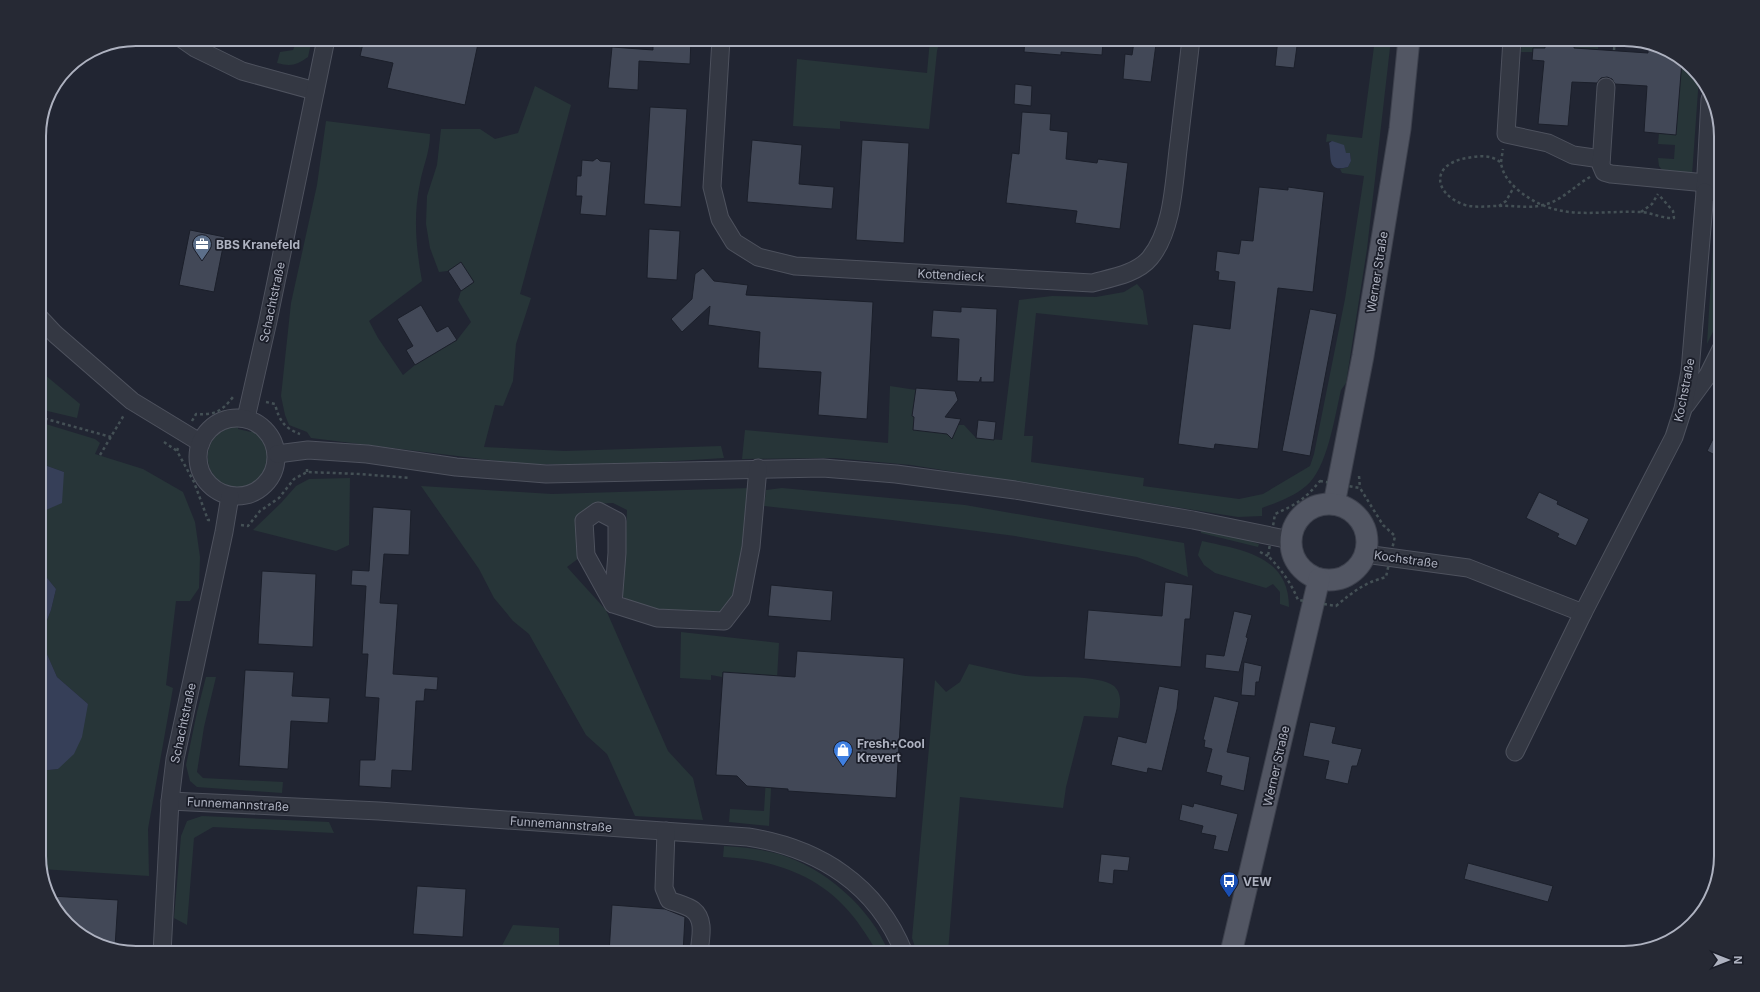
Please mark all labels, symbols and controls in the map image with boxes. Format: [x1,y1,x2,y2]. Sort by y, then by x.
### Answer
street label: Werner Straße [1363,230,1391,314]
office icon: BBS Kranefeld [191,233,213,261]
place label: BBS Kranefeld [216,237,300,252]
street label: Schachtstraße [256,260,288,344]
street label: Kottendieck [917,266,985,284]
street label: Kochstraße [1670,357,1698,423]
street label: Kochstraße [1373,547,1439,571]
street label: Schachtstraße [167,681,199,765]
street label: Werner Straße [1259,724,1293,808]
place label: Fresh+Cool Krevert [857,736,925,765]
shop icon: Fresh+Cool Krevert [832,739,854,767]
street label: Funnemannstraße [187,794,289,814]
street label: Funnemannstraße [509,813,613,835]
bus stop icon: VEW [1218,870,1240,898]
place label: VEW [1243,874,1272,889]
north arrow [1708,940,1748,980]
text: N [1731,956,1745,964]

